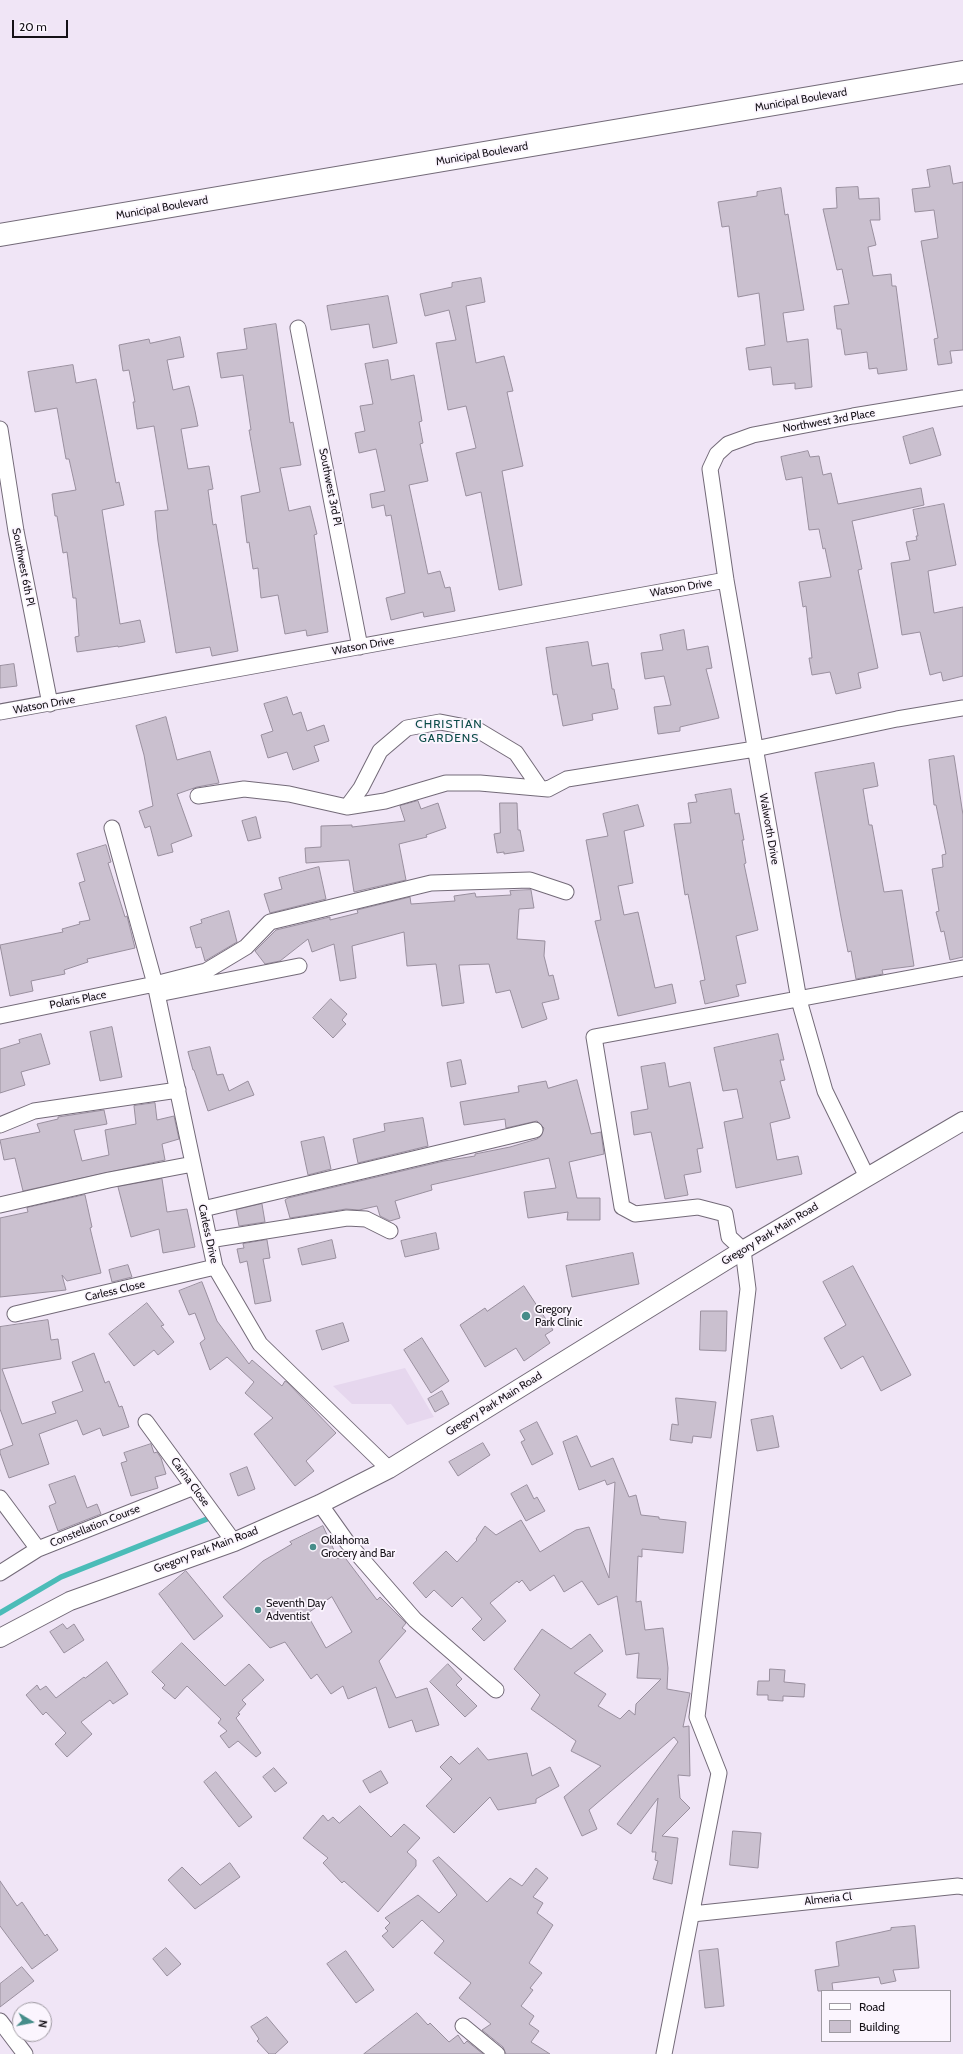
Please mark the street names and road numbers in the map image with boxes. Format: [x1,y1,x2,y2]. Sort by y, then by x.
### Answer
street label: Municipal Boulevard [754,85,848,115]
street label: Municipal Boulevard [435,139,529,169]
street label: Municipal Boulevard [115,193,209,223]
street label: Northwest 3rd Place [782,406,876,436]
street label: Southwest 3rd Pl [316,447,344,527]
street label: Southwest 6th Pl [9,527,37,607]
street label: Watson Drive [649,576,713,600]
street label: Watson Drive [331,634,395,658]
street label: Watson Drive [12,693,76,717]
street label: Walworth Drive [756,792,782,866]
street label: Polaris Place [48,988,108,1012]
street label: Gregory Park Main Road [719,1200,821,1268]
street label: Carless Drive [195,1203,221,1265]
street label: Carless Close [84,1278,146,1304]
street label: Gregory Park Main Road [444,1369,544,1439]
street label: Carina Close [168,1455,212,1509]
street label: Constellation Course [48,1502,142,1550]
street label: Gregory Park Main Road [152,1524,260,1576]
street label: Almeria Cl [804,1890,852,1908]

